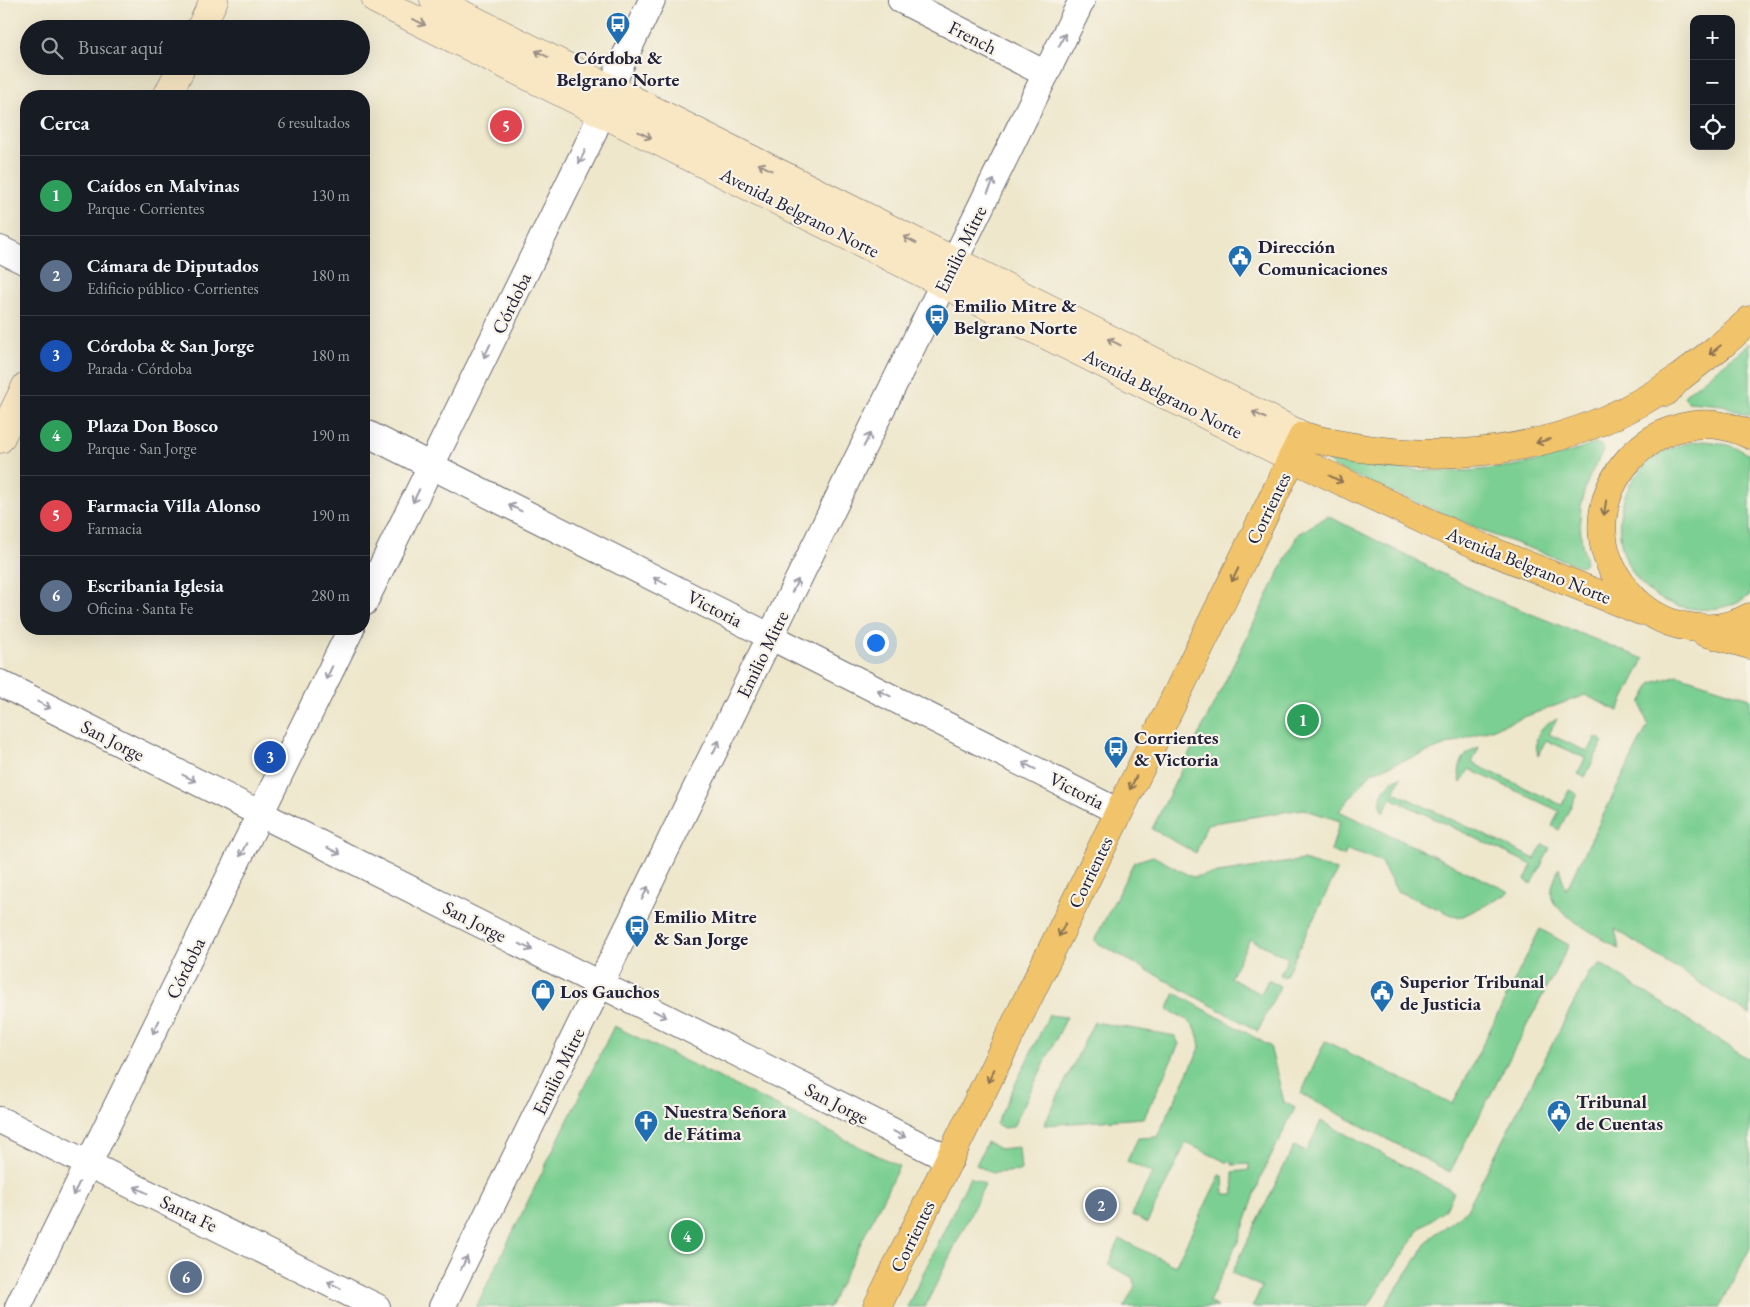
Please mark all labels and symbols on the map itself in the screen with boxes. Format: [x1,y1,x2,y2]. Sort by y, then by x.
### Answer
bus stop icon: Córdoba & Belgrano Norte [605,11,631,45]
street label: French [944,15,1001,60]
one-way arrow [412,17,427,27]
one-way arrow [1058,33,1067,48]
place label: Córdoba & Belgrano Norte [556,45,680,92]
one-way arrow [535,49,550,58]
pin: 5 [490,107,522,145]
one-way arrow [638,130,653,140]
one-way arrow [577,150,587,165]
street label: Avenida Belgrano Norte [715,161,884,263]
one-way arrow [758,161,773,171]
one-way arrow [987,179,996,194]
street label: Emilio Mitre [929,201,992,297]
one-way arrow [903,234,918,244]
place label: Dirección Comunicaciones [1258,234,1388,281]
public building icon: Dirección Comunicaciones [1227,244,1253,278]
street label: Córdoba [486,268,537,338]
place label: Emilio Mitre & Belgrano Norte [954,293,1077,340]
bus stop icon: Emilio Mitre & Belgrano Norte [924,303,950,337]
one-way arrow [1107,337,1122,346]
street label: Avenida Belgrano Norte [1078,342,1247,444]
one-way arrow [482,343,492,358]
one-way arrow [1709,345,1722,356]
one-way arrow [1252,410,1267,419]
one-way arrow [863,433,872,448]
one-way arrow [1536,437,1552,447]
street label: Corrientes [1240,468,1297,548]
one-way arrow [1328,475,1343,485]
one-way arrow [411,489,421,504]
one-way arrow [1600,500,1610,516]
one-way arrow [508,503,523,512]
street label: Avenida Belgrano Norte [1442,521,1615,610]
one-way arrow [1230,567,1240,582]
one-way arrow [653,576,668,585]
one-way arrow [791,578,801,593]
street label: Victoria [683,584,747,633]
street label: Emilio Mitre [731,606,794,702]
your location [863,630,889,656]
one-way arrow [324,665,334,680]
one-way arrow [876,688,891,698]
one-way arrow [36,700,51,710]
pin: 1 [1287,701,1319,739]
street label: San Jorge [77,714,149,767]
place label: Corrientes & Victoria [1134,725,1219,772]
bus stop icon: Corrientes & Victoria [1103,735,1129,769]
pin: 3 [254,738,286,776]
one-way arrow [712,740,722,755]
one-way arrow [1022,761,1037,770]
street label: Victoria [1045,766,1109,815]
one-way arrow [181,774,196,783]
one-way arrow [1128,776,1138,791]
street label: Corrientes [1062,832,1119,912]
one-way arrow [237,842,247,857]
one-way arrow [326,847,341,856]
one-way arrow [641,886,650,901]
street label: San Jorge [439,895,511,948]
place label: Emilio Mitre & San Jorge [654,904,757,951]
bus stop icon: Emilio Mitre & San Jorge [624,914,650,948]
one-way arrow [1057,922,1067,937]
street label: Córdoba [160,933,211,1003]
one-way arrow [518,943,533,952]
place label: Superior Tribunal de Justicia [1400,969,1545,1016]
shop icon: Los Gauchos [530,978,556,1012]
place label: Los Gauchos [560,979,660,1004]
public building icon: Superior Tribunal de Justicia [1369,979,1395,1013]
one-way arrow [652,1010,667,1019]
one-way arrow [150,1019,160,1034]
street label: Emilio Mitre [527,1023,590,1119]
one-way arrow [985,1068,995,1083]
street label: San Jorge [801,1077,873,1130]
place label: Tribunal de Cuentas [1576,1089,1663,1136]
place label: Nuestra Señora de Fátima [664,1099,787,1146]
public building icon: Tribunal de Cuentas [1546,1099,1572,1133]
church icon: Nuestra Señora de Fátima [633,1109,659,1143]
one-way arrow [891,1130,906,1139]
one-way arrow [71,1181,80,1196]
one-way arrow [134,1185,149,1194]
pin: 2 [1085,1186,1117,1224]
street label: Santa Fe [156,1189,221,1238]
street label: Corrientes [884,1196,941,1276]
pin: 4 [671,1217,703,1255]
one-way arrow [460,1256,469,1271]
pin: 6 [170,1258,202,1296]
one-way arrow [327,1280,342,1289]

